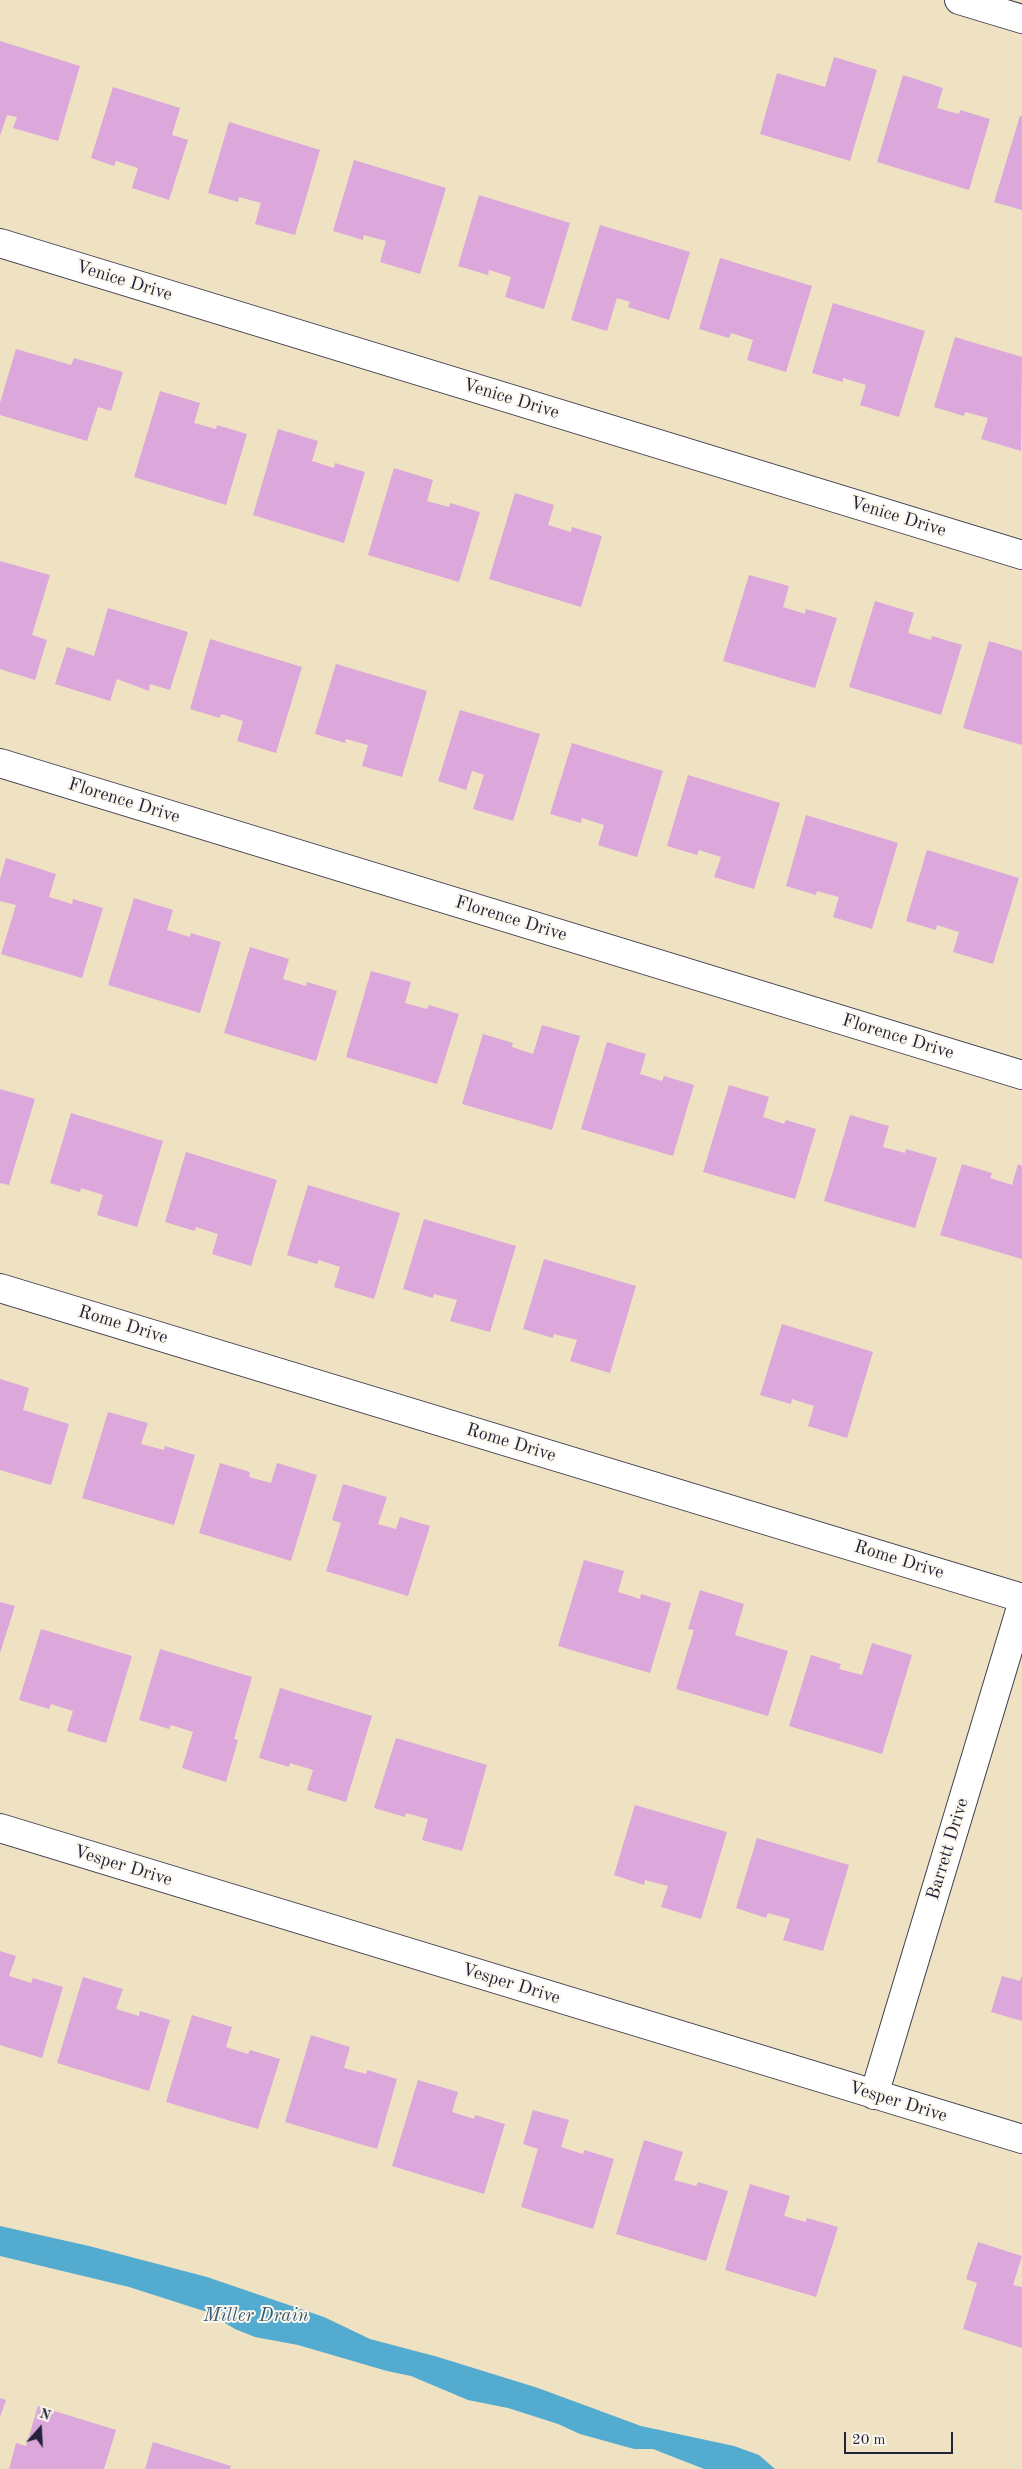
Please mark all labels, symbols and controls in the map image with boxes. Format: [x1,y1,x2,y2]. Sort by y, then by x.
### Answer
street label: Venice Drive [73,256,175,306]
street label: Venice Drive [460,374,562,424]
street label: Venice Drive [847,492,949,542]
street label: Florence Drive [66,774,182,828]
street label: Florence Drive [453,892,569,946]
street label: Florence Drive [840,1010,956,1064]
street label: Rome Drive [76,1301,170,1349]
street label: Rome Drive [464,1419,558,1467]
street label: Rome Drive [852,1536,946,1584]
street label: Barrett Drive [922,1796,974,1902]
street label: Vesper Drive [71,1841,175,1891]
street label: Vesper Drive [459,1959,563,2009]
street label: Vesper Drive [846,2077,950,2127]
water label: Miller Drain [203,2305,309,2327]
north arrow [15,2404,65,2454]
text: N [38,2406,52,2423]
scale bar [847,2422,956,2454]
text: 20 m [852,2433,886,2448]

